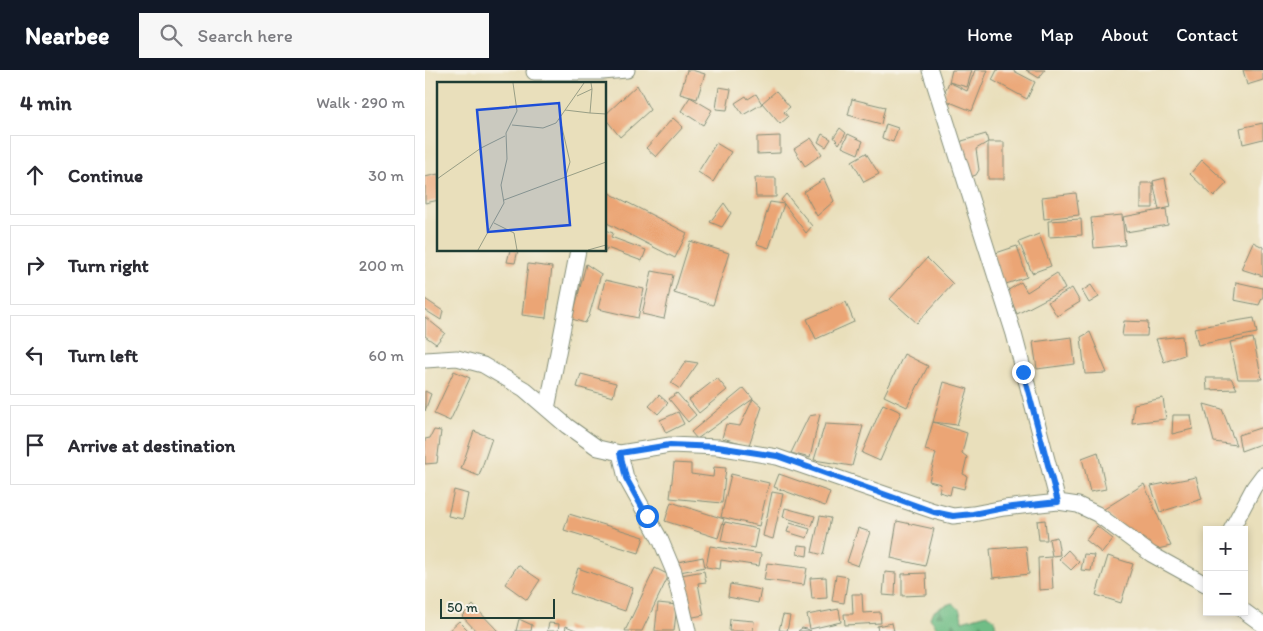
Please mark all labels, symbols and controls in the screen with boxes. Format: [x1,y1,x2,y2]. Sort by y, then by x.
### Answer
search box [139,13,489,58]
text: Nearbee [25,21,109,50]
icon: search [157,21,185,49]
text: Search here [197,24,293,47]
text: Home [967,24,1013,46]
text: Map [1041,24,1074,46]
text: About [1102,24,1148,46]
text: Contact [1176,24,1238,46]
inset map [437,82,606,251]
text: 4 min [20,90,72,115]
text: Walk · 290 m [316,93,405,112]
icon: ahead [21,161,49,189]
text: Continue [68,164,143,187]
text: 30 m [368,166,404,185]
icon: right [21,251,49,279]
text: Turn right [68,254,149,277]
text: 200 m [359,256,404,275]
icon: left [21,341,49,369]
text: Turn left [68,344,138,367]
text: 60 m [369,346,404,365]
route end [1012,361,1035,384]
icon: arrive [21,431,49,459]
text: Arrive at destination [68,434,235,457]
route start [636,505,659,528]
map controls [1203,526,1248,616]
button: + [1203,526,1248,571]
button: − [1203,571,1248,616]
scale bar [440,596,555,619]
text: 50 m [447,599,478,616]

